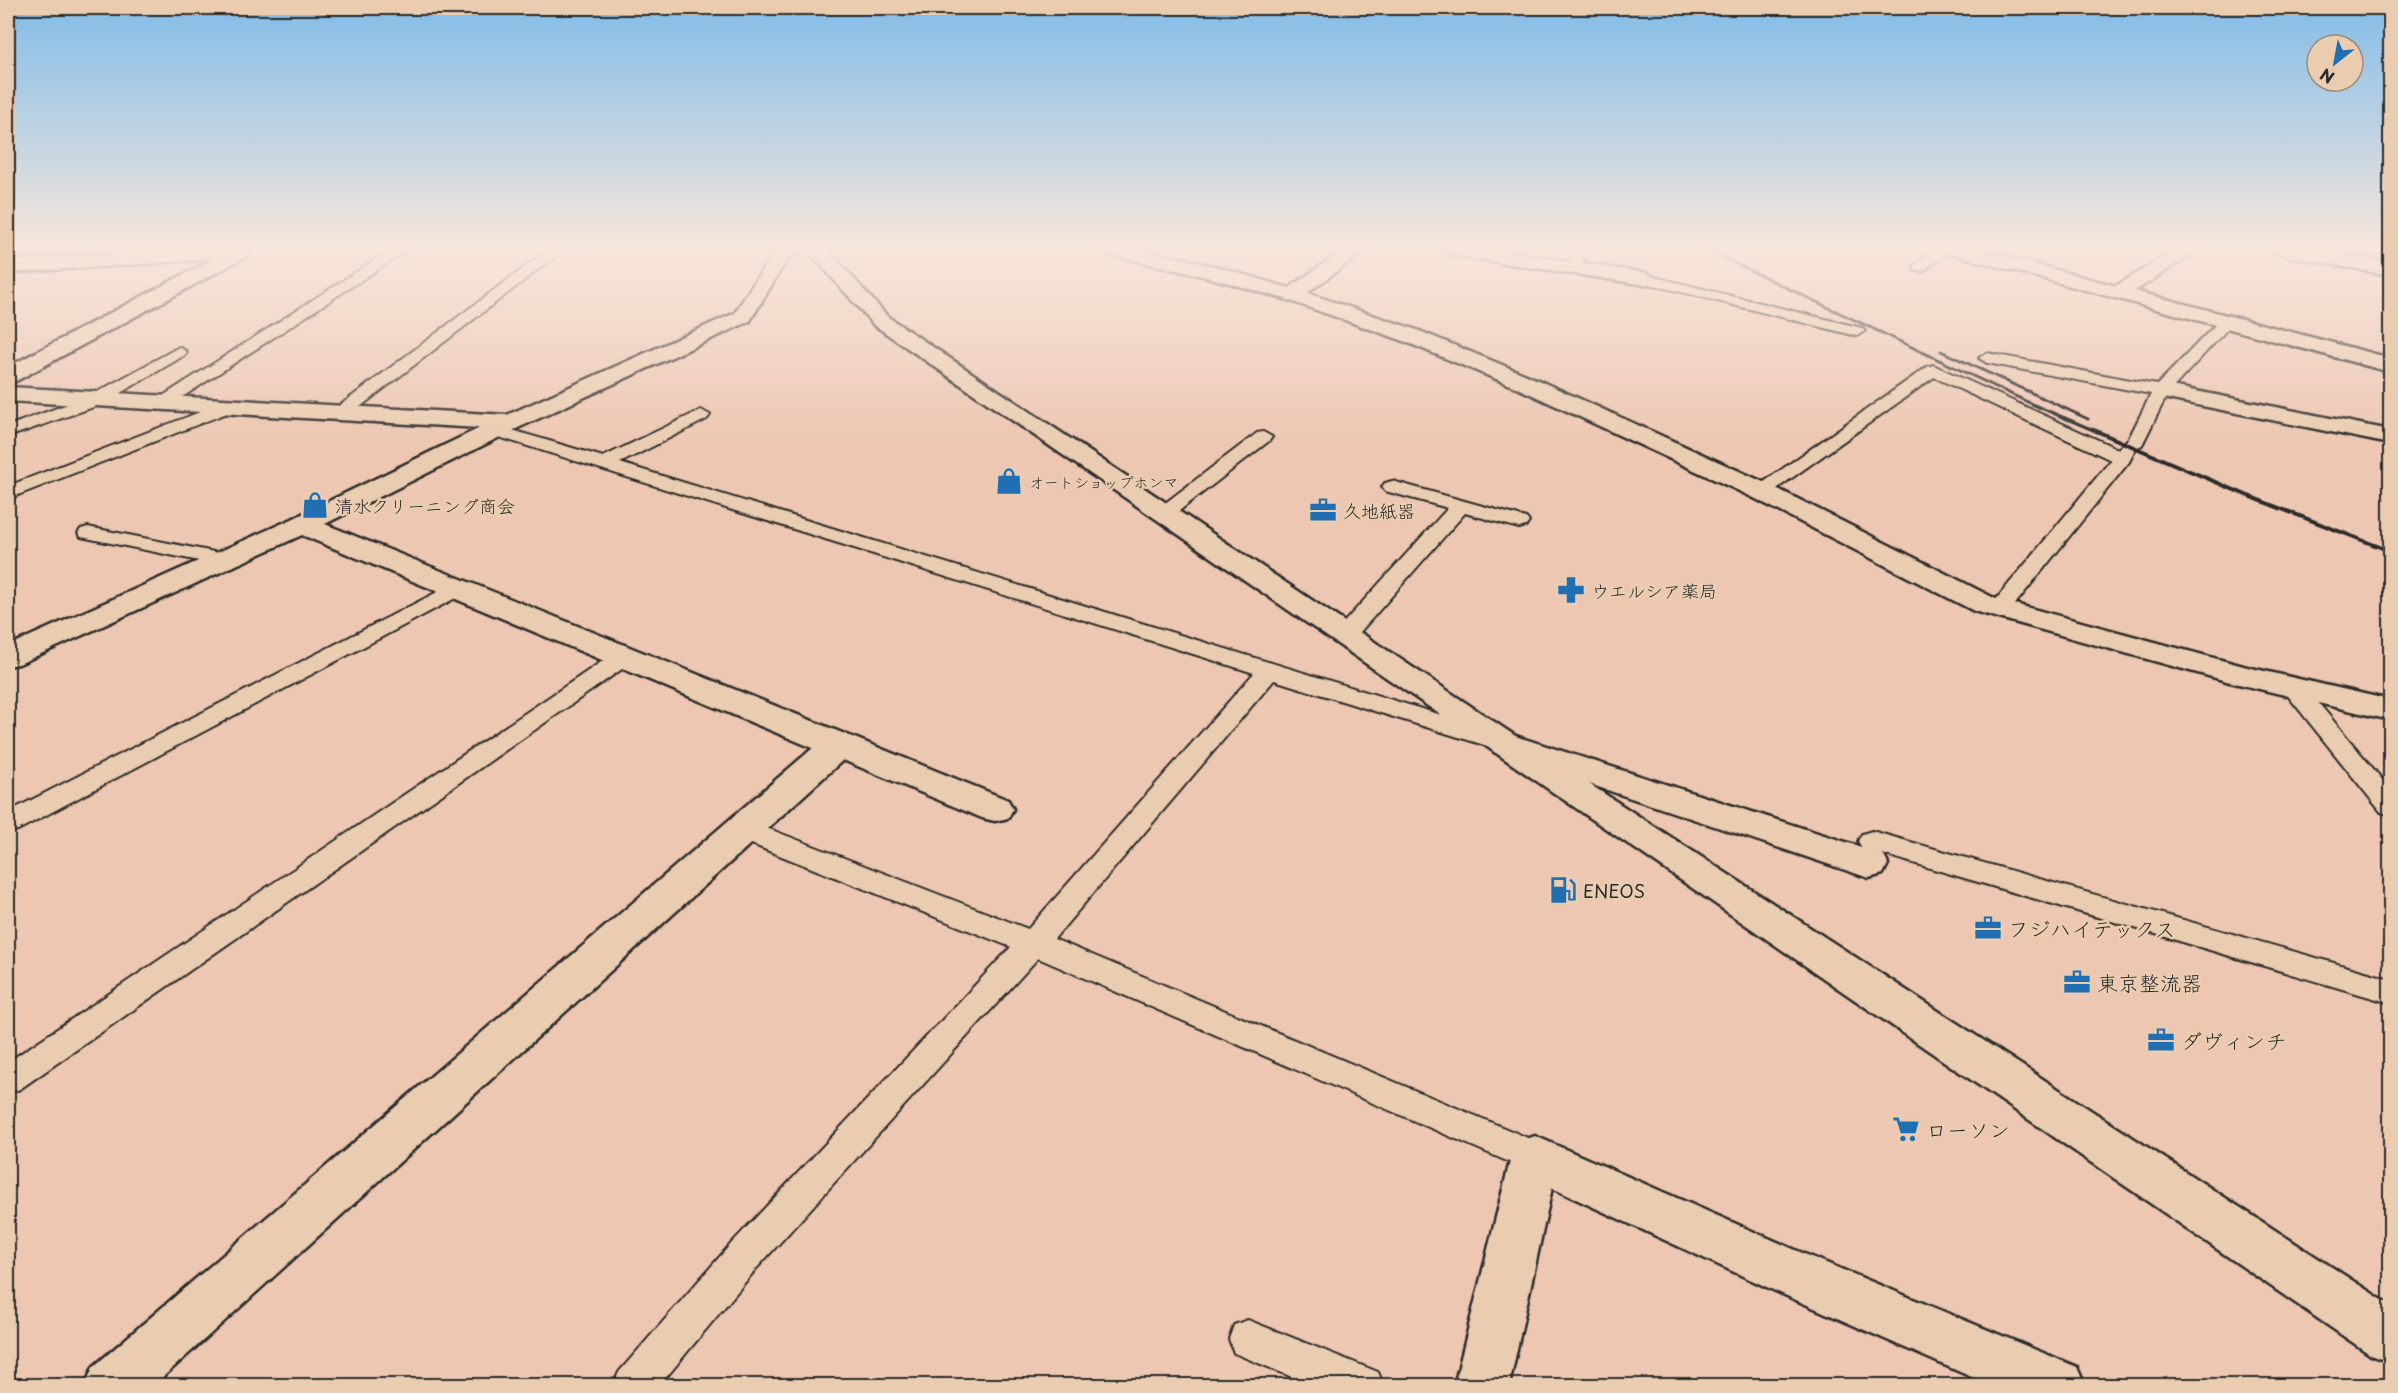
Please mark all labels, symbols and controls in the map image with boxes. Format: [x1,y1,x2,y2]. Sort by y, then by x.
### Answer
north arrow [2305,33,2365,93]
text: N [2315,63,2338,90]
shop icon: オートショップホンマ [994,466,1024,496]
place label: オートショップホンマ [1029,470,1178,493]
shop icon: 清水クリーニング商会 [300,490,330,520]
place label: 清水クリーニング商会 [335,492,515,519]
office icon: 久地紙器 [1308,495,1338,525]
place label: 久地紙器 [1343,497,1415,524]
pharmacy icon: ウエルシア薬局 [1556,575,1586,605]
place label: ウエルシア薬局 [1591,577,1717,604]
fuel station icon: ENEOS [1548,875,1578,905]
place label: ENEOS [1583,877,1645,904]
place label: フジハイテックス [2008,912,2176,944]
office icon: フジハイテックス [1973,913,2003,943]
place label: 東京整流器 [2097,966,2202,998]
office icon: 東京整流器 [2062,967,2092,997]
place label: ダヴィンチ [2181,1024,2286,1056]
office icon: ダヴィンチ [2146,1025,2176,1055]
place label: ローソン [1926,1113,2010,1145]
supermarket icon: ローソン [1891,1114,1921,1144]

